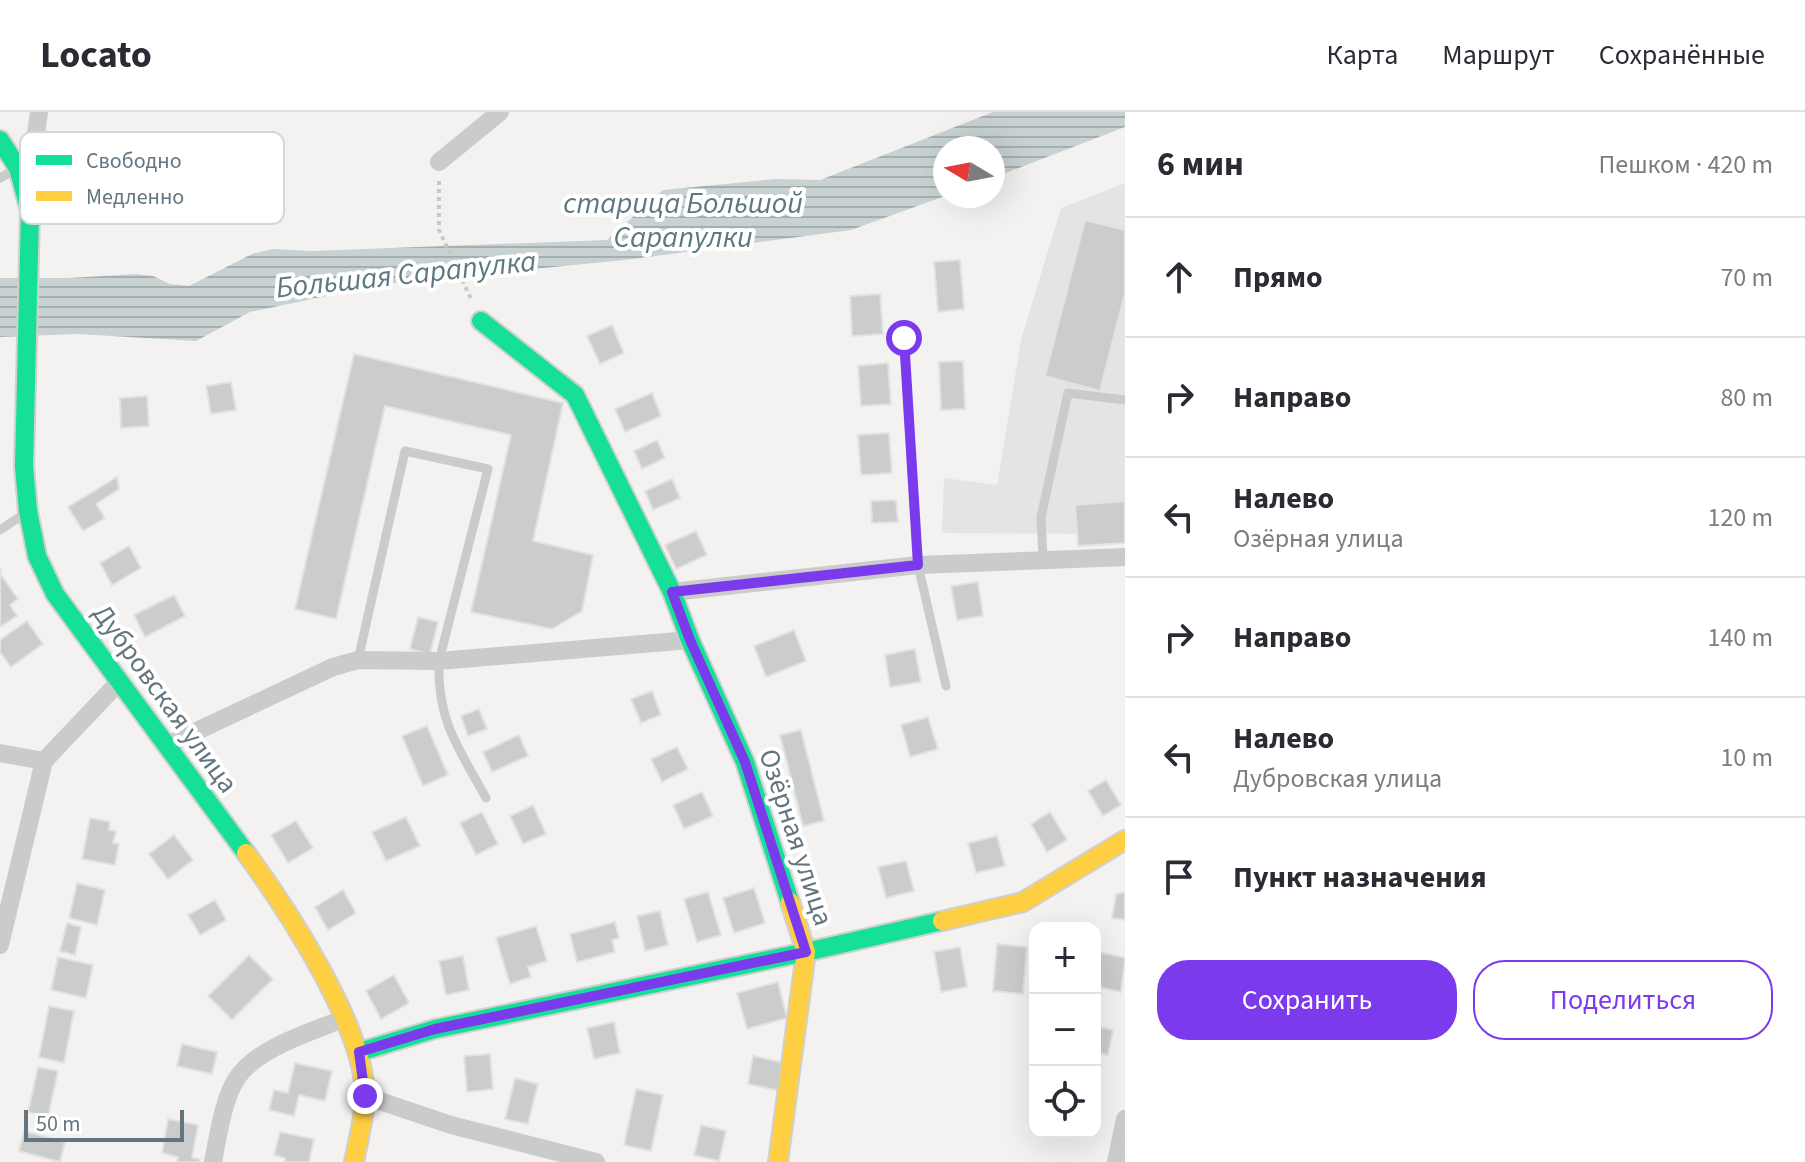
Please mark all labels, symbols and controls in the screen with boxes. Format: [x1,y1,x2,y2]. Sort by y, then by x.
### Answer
text: Locato [40,28,152,82]
text: Карта [1327,35,1398,75]
text: Маршрут [1442,35,1555,75]
text: Сохранённые [1599,35,1765,75]
legend [20,132,284,224]
north arrow [933,136,1005,208]
text: 6 мин [1157,140,1244,189]
text: Свободно [86,145,182,177]
text: Пешком · 420 m [1598,146,1773,183]
text: Медленно [86,181,184,213]
water label: старица Большой Сарапулки [563,182,803,259]
water label: Большая Сарапулка [274,239,538,310]
icon: ahead [1157,255,1201,299]
text: Прямо [1233,256,1323,299]
text: 70 m [1720,259,1773,296]
route start [886,320,922,356]
icon: right [1157,375,1201,419]
text: Направо [1233,376,1351,419]
text: 80 m [1720,379,1773,416]
text: Налево [1233,477,1334,520]
icon: left [1157,495,1201,539]
text: 120 m [1707,499,1773,536]
text: Озёрная улица [1233,520,1404,557]
street label: Дубровская улица [83,596,248,801]
icon: right [1157,615,1201,659]
text: Направо [1233,616,1351,659]
text: 140 m [1707,619,1773,656]
text: Налево [1233,717,1334,760]
icon: left [1157,735,1201,779]
text: 10 m [1720,739,1773,776]
street label: Озёрная улица [749,744,843,931]
text: Дубровская улица [1233,760,1442,797]
icon: arrive [1157,855,1201,899]
text: Пункт назначения [1233,856,1487,899]
map controls [1029,922,1101,1138]
button: + [1029,922,1101,994]
button: Сохранить [1157,960,1457,1040]
button: Поделиться [1473,960,1773,1040]
button: − [1029,994,1101,1066]
button: locate [1029,1066,1101,1138]
route end [347,1078,383,1114]
scale bar [24,1106,184,1142]
text: 50 m [36,1108,81,1140]

